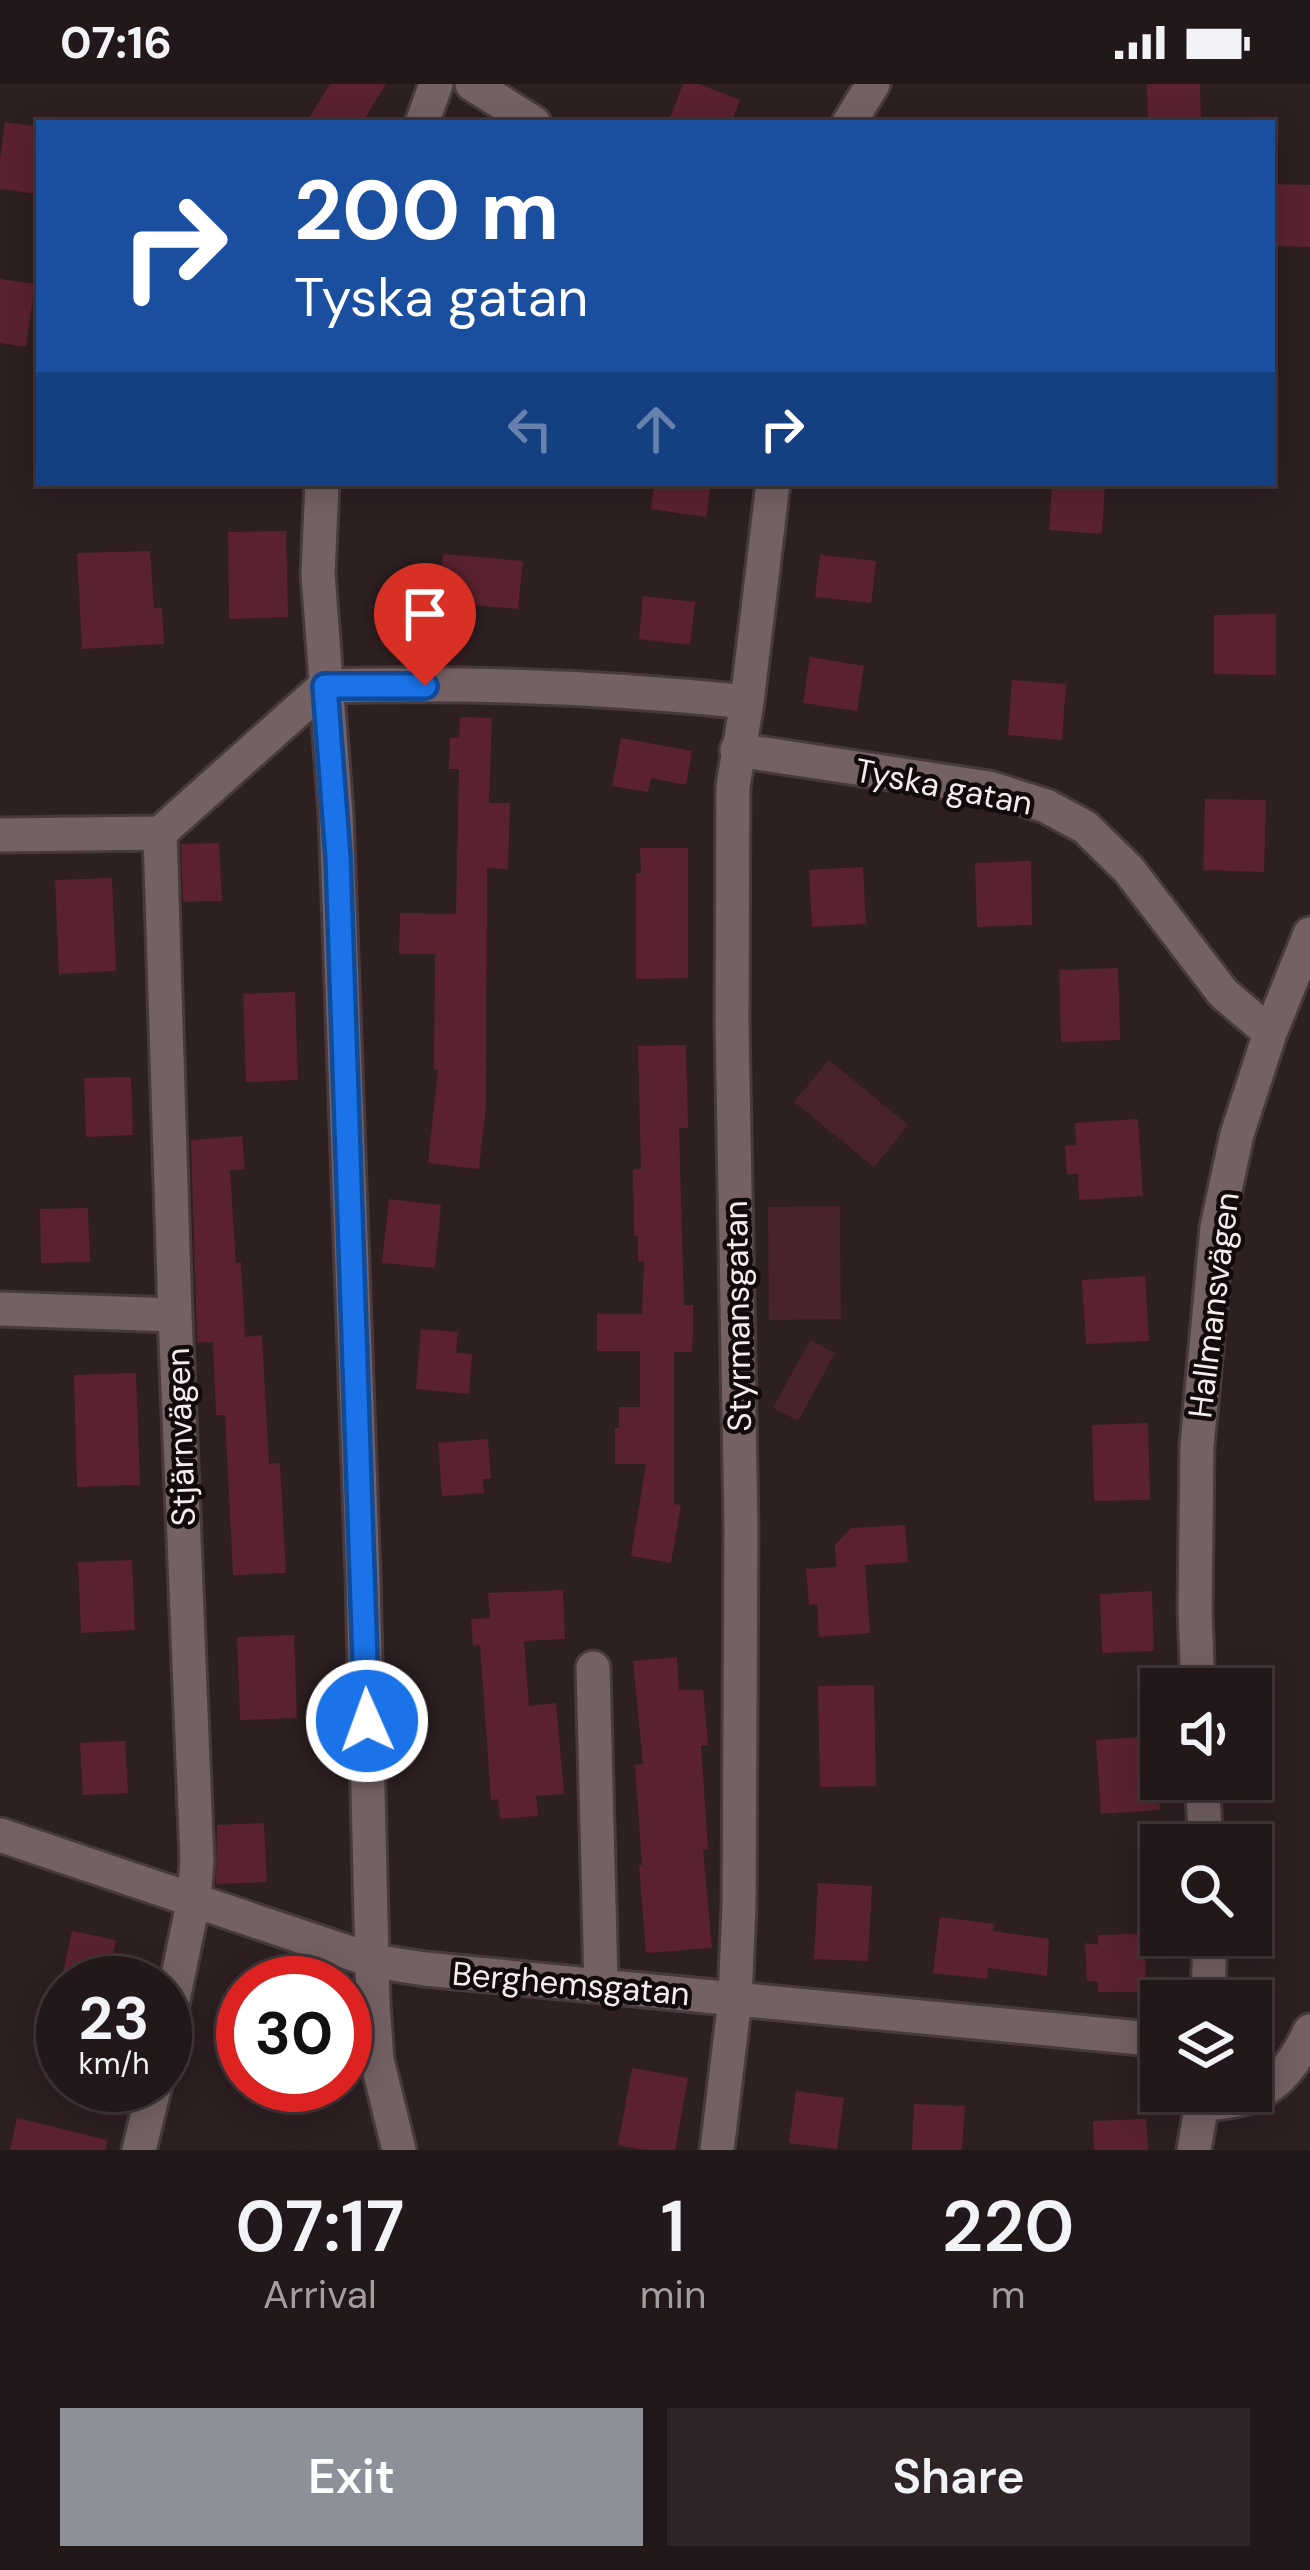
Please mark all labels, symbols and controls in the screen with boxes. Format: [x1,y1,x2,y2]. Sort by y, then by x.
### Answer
text: 07:16 [60,13,172,72]
text: 200 m [294,156,559,265]
icon: right [96,168,252,324]
text: Tyska gatan [294,262,588,333]
icon: left [497,396,563,462]
icon: ahead [623,396,689,462]
icon: right [749,396,815,462]
pin [374,563,476,686]
icon: arrive [392,581,458,647]
street label: Tyska gatan [852,748,1036,825]
street label: Hallmansvägen [1178,1190,1249,1420]
street label: Styrmansgatan [714,1200,761,1432]
street label: Stjärnvägen [156,1347,205,1527]
position arrow [304,1658,430,1784]
map controls [1140,1668,1272,2112]
button: sound [1140,1668,1272,1800]
button: search [1140,1824,1272,1956]
street label: Berghemsgatan [450,1952,692,2015]
speed limit sign: 30 [216,1956,372,2112]
text: 23 [79,1979,149,2058]
button: layers [1140,1980,1272,2112]
text: km/h [79,2044,149,2083]
text: 07:17 [235,2180,404,2273]
text: 1 [661,2180,686,2273]
text: 220 [942,2180,1075,2273]
text: Arrival [263,2269,377,2320]
text: min [640,2269,706,2320]
text: m [991,2269,1026,2320]
button: Exit [60,2408,643,2546]
button: Share [667,2408,1250,2546]

